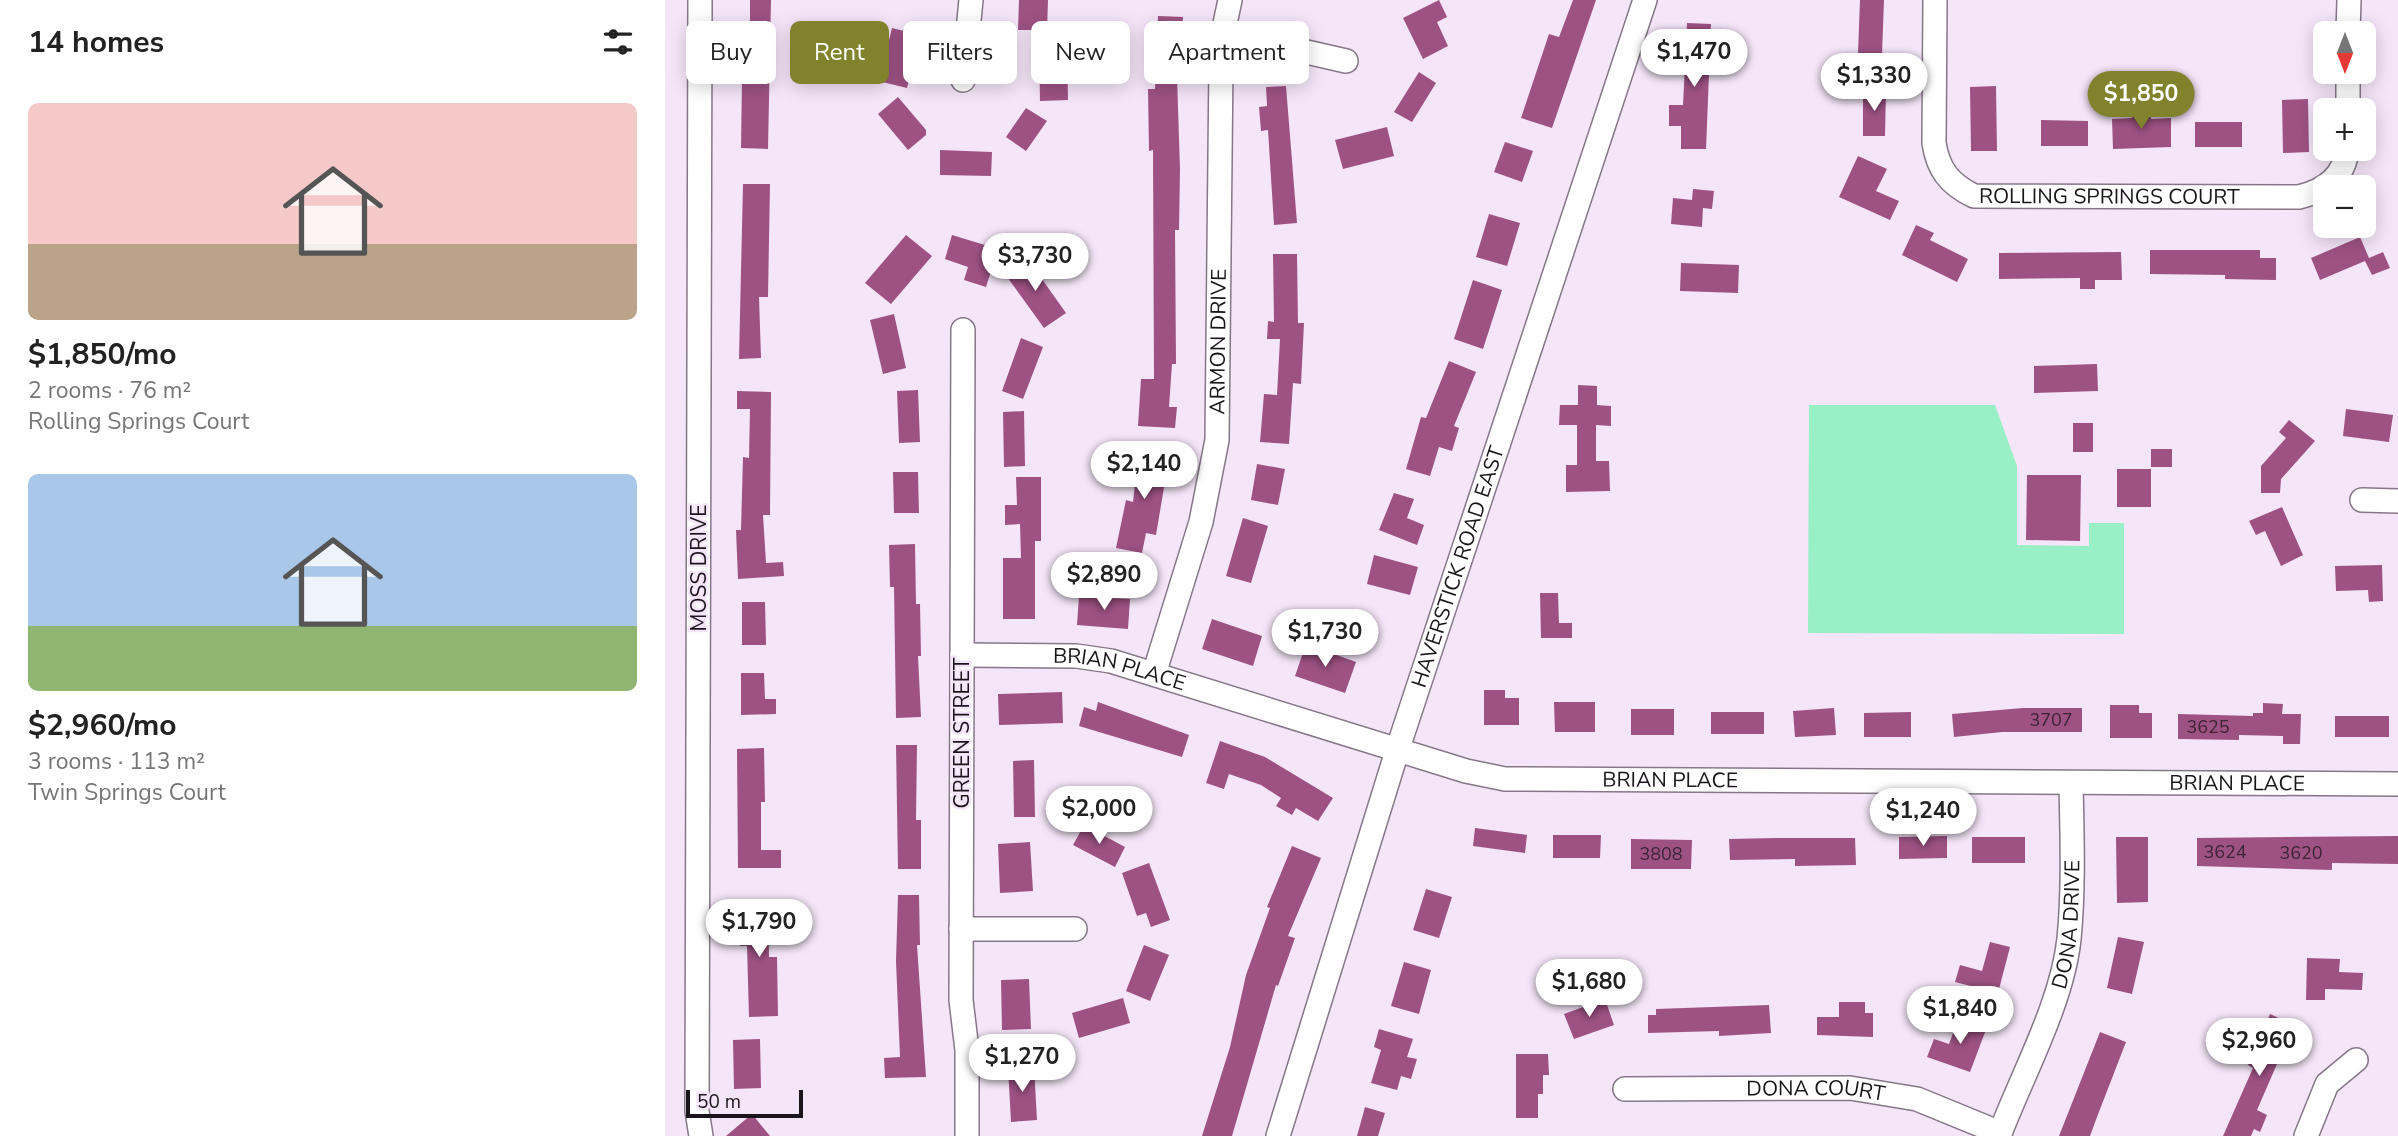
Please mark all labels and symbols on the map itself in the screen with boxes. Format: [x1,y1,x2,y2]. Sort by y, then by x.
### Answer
north arrow [2313,21,2377,84]
pin: $1,470 [1637,29,1751,89]
pin: $1,330 [1817,54,1931,113]
pin: $1,850 [2084,72,2198,131]
street label: ROLLING SPRINGS COURT [1979,182,2240,211]
pin: $3,730 [978,233,1092,293]
street label: ARMON DRIVE [1203,268,1233,415]
pin: $2,140 [1087,442,1201,501]
street label: HAVERSTICK ROAD EAST [1405,442,1511,691]
street label: MOSS DRIVE [685,504,713,632]
pin: $2,890 [1047,552,1161,612]
pin: $1,730 [1268,610,1382,669]
street label: BRIAN PLACE [1053,642,1189,697]
street label: GREEN STREET [948,657,976,808]
house number: 3707 [2029,708,2073,732]
house number: 3625 [2186,715,2230,739]
street label: BRIAN PLACE [1602,766,1738,794]
street label: BRIAN PLACE [2169,769,2305,797]
pin: $2,000 [1042,786,1156,846]
pin: $1,240 [1866,788,1980,848]
house number: 3624 [2203,840,2247,864]
house number: 3620 [2279,841,2323,865]
house number: 3808 [1639,842,1683,866]
street label: DONA DRIVE [2045,860,2086,992]
pin: $1,790 [702,900,816,959]
pin: $1,680 [1532,960,1646,1019]
pin: $1,840 [1903,986,2017,1046]
pin: $2,960 [2202,1018,2316,1078]
pin: $1,270 [965,1034,1079,1094]
street label: DONA COURT [1746,1073,1888,1108]
scale bar [686,1087,803,1119]

